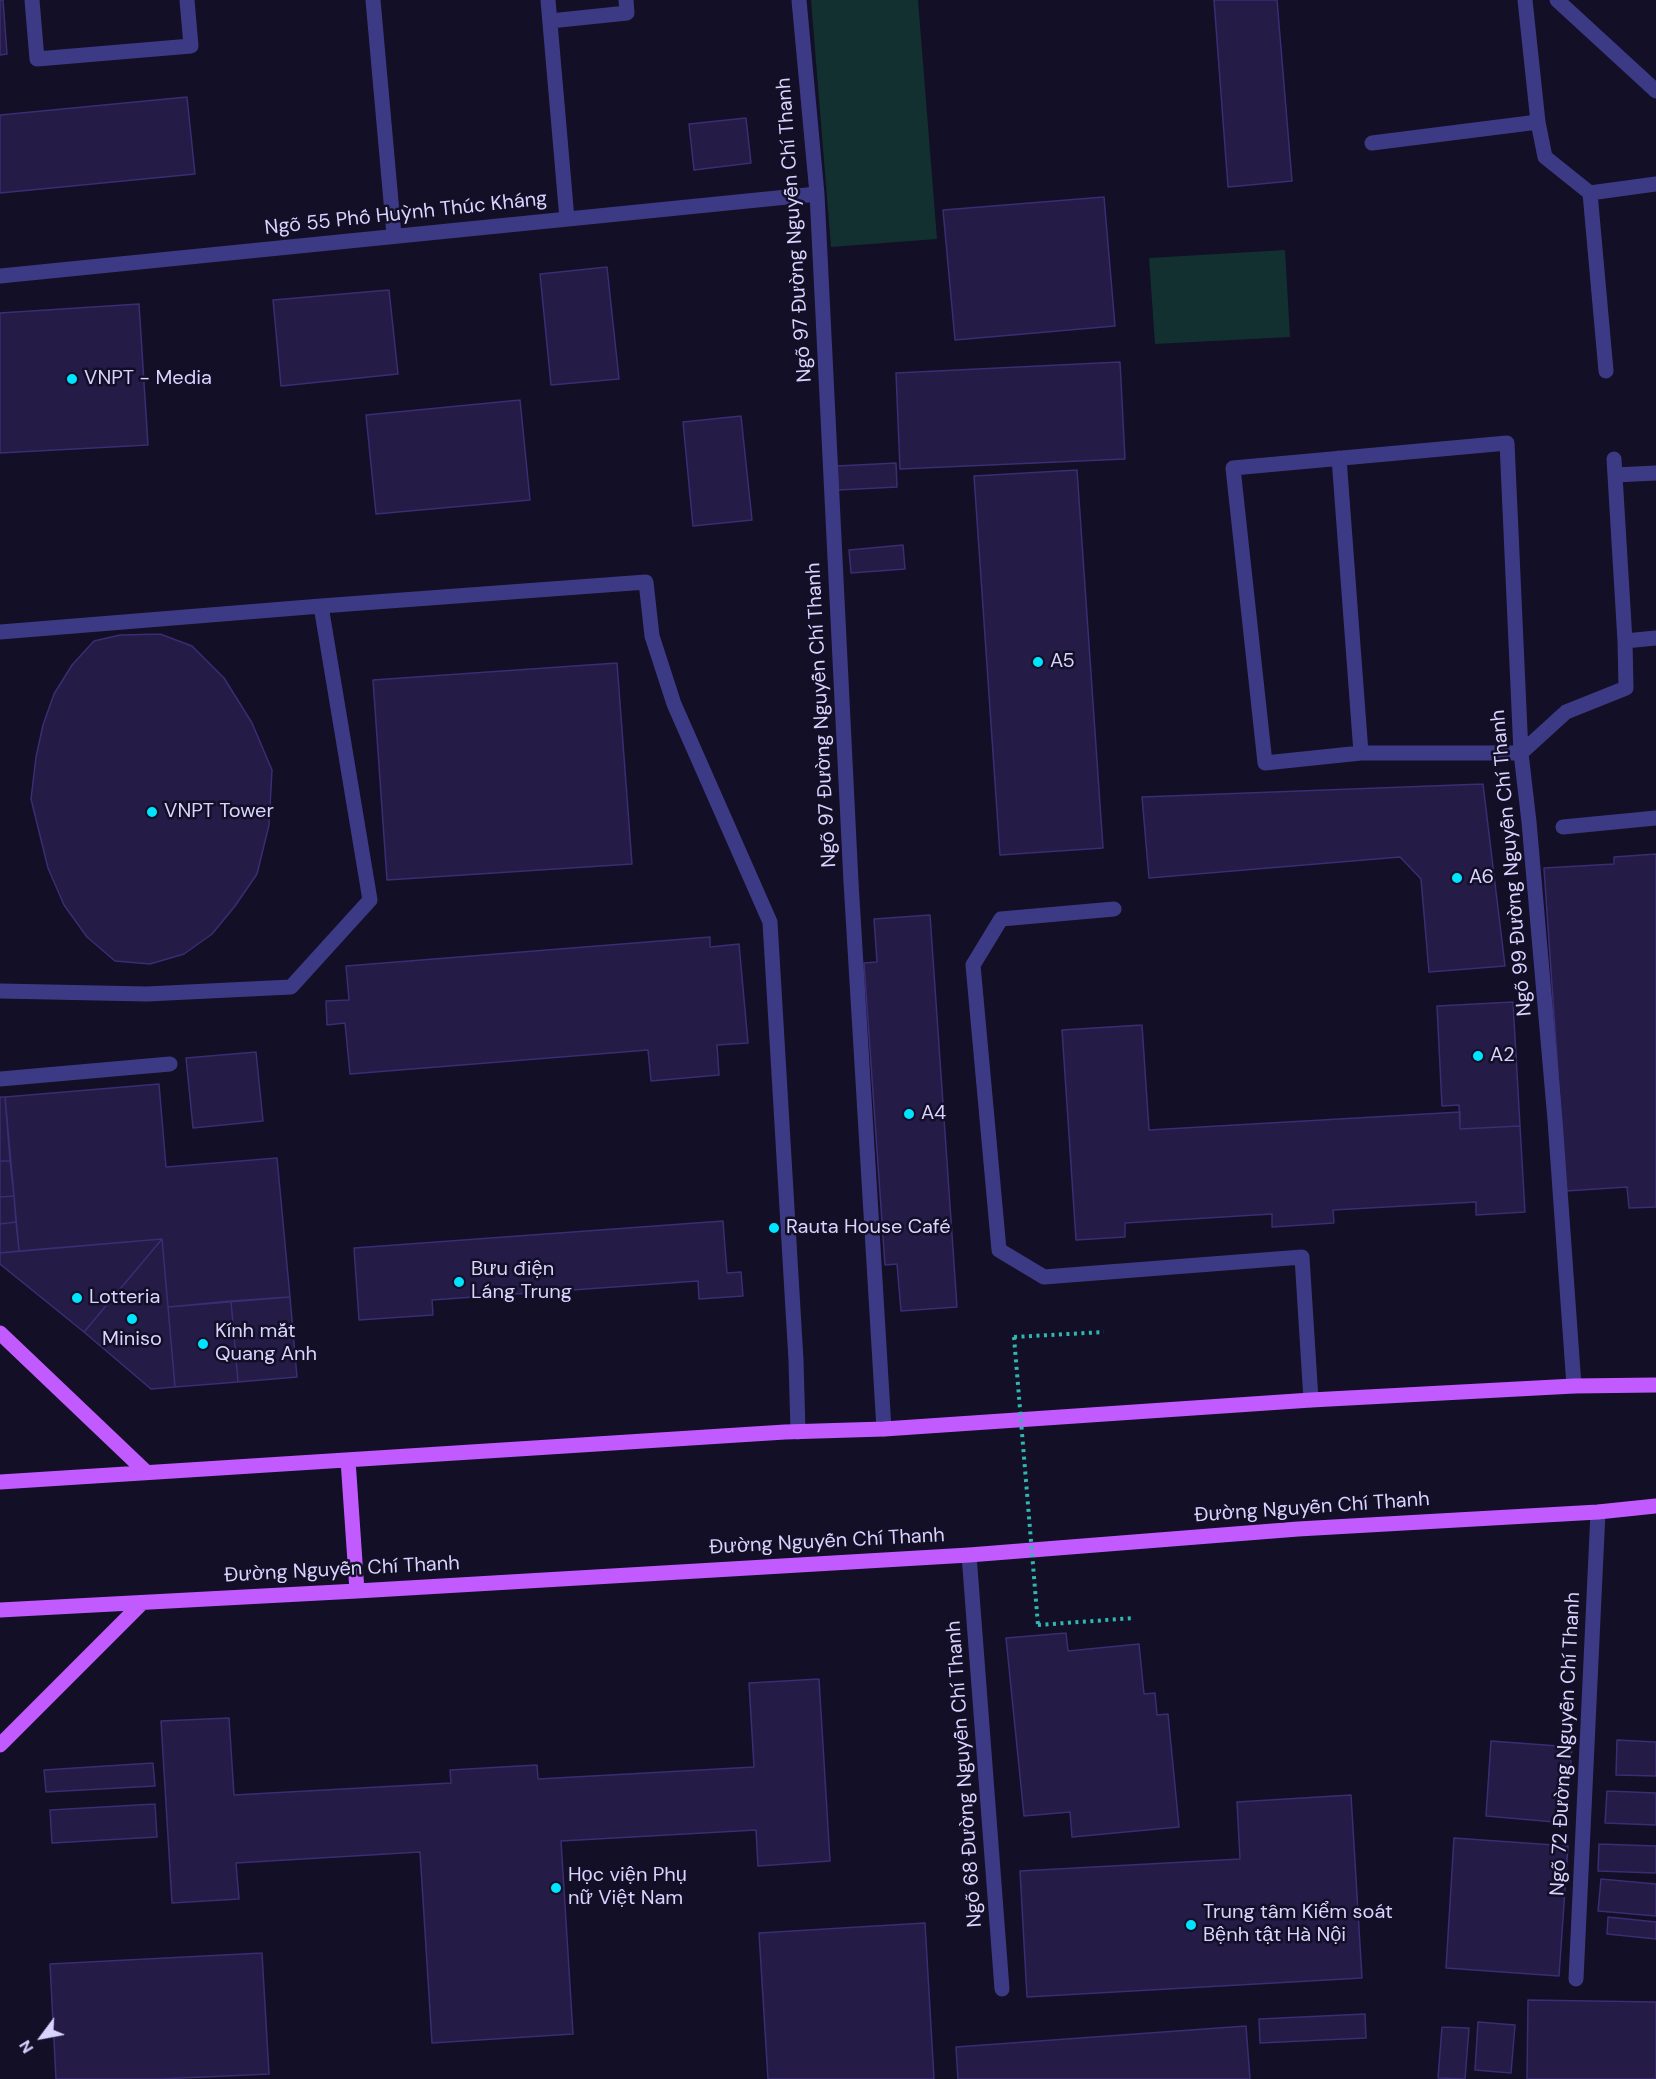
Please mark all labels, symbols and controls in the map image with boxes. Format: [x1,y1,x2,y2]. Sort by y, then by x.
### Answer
street label: Ngõ 97 Đường Nguyễn Chí Thanh [772,77,818,383]
street label: Ngõ 55 Phố Huỳnh Thúc Kháng [264,187,548,241]
place label: VNPT - Media [84,367,212,391]
marker: VNPT - Media [65,372,79,386]
street label: Ngõ 97 Đường Nguyễn Chí Thanh [802,562,842,868]
place label: A5 [1050,650,1075,674]
marker: A5 [1031,655,1045,669]
street label: Ngõ 99 Đường Nguyễn Chí Thanh [1487,709,1537,1017]
place label: VNPT Tower [164,800,274,824]
marker: VNPT Tower [145,805,159,819]
place label: A6 [1469,866,1494,890]
marker: A6 [1450,871,1464,885]
place label: A2 [1490,1044,1515,1068]
marker: A2 [1471,1049,1485,1063]
place label: A4 [921,1102,946,1126]
marker: A4 [902,1107,916,1121]
place label: Rauta House Café [786,1216,951,1240]
marker: Rauta House Café [767,1221,781,1235]
place label: Bưu điện Láng Trung [471,1258,572,1305]
marker: Bưu điện Láng Trung [452,1275,466,1289]
place label: Lotteria [89,1286,160,1310]
marker: Lotteria [70,1291,84,1305]
marker: Miniso [125,1312,139,1326]
place label: Kính mắt Quang Anh [215,1320,317,1367]
place label: Miniso [102,1328,162,1352]
marker: Kính mắt Quang Anh [196,1337,210,1351]
street label: Đường Nguyễn Chí Thanh [1194,1488,1430,1528]
street label: Đường Nguyễn Chí Thanh [709,1524,945,1560]
street label: Đường Nguyễn Chí Thanh [224,1552,460,1588]
street label: Ngõ 72 Đường Nguyễn Chí Thanh [1546,1591,1586,1897]
street label: Ngõ 68 Đường Nguyễn Chí Thanh [942,1620,988,1928]
place label: Học viện Phụ nữ Việt Nam [568,1864,687,1911]
marker: Học viện Phụ nữ Việt Nam [549,1881,563,1895]
place label: Trung tâm Kiểm soát Bệnh tật Hà Nội [1203,1901,1393,1948]
marker: Trung tâm Kiểm soát Bệnh tật Hà Nội [1184,1918,1198,1932]
north arrow [12,2007,72,2067]
text: N [14,2036,38,2057]

